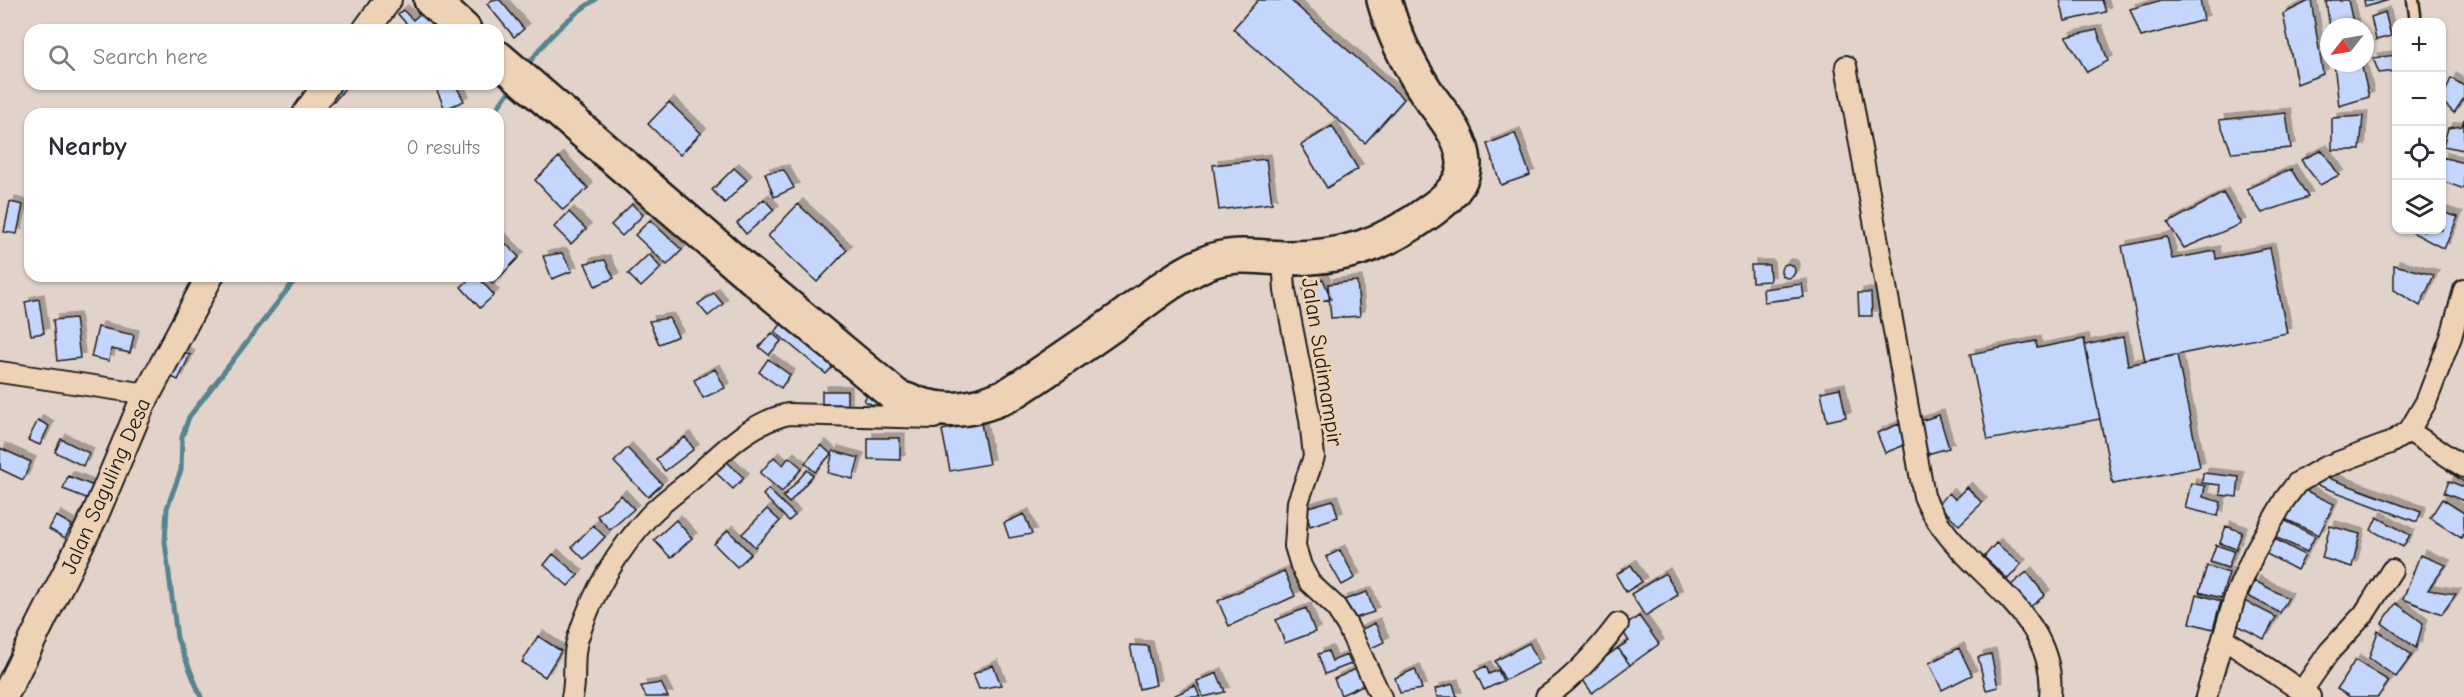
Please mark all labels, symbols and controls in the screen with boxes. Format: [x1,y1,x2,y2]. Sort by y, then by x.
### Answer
north arrow [2320,18,2374,72]
map controls [2392,18,2446,234]
button: + [2392,18,2446,72]
search box [24,24,504,90]
icon: search [45,41,78,74]
text: Search here [93,44,208,70]
button: − [2392,72,2446,126]
button: locate [2392,126,2446,180]
text: Nearby [48,132,127,162]
text: 0 results [407,136,480,159]
button: layers [2392,180,2446,234]
street label: Jalan Sudimampir [1296,276,1348,448]
street label: Jalan Saguling Desa [56,394,156,578]

